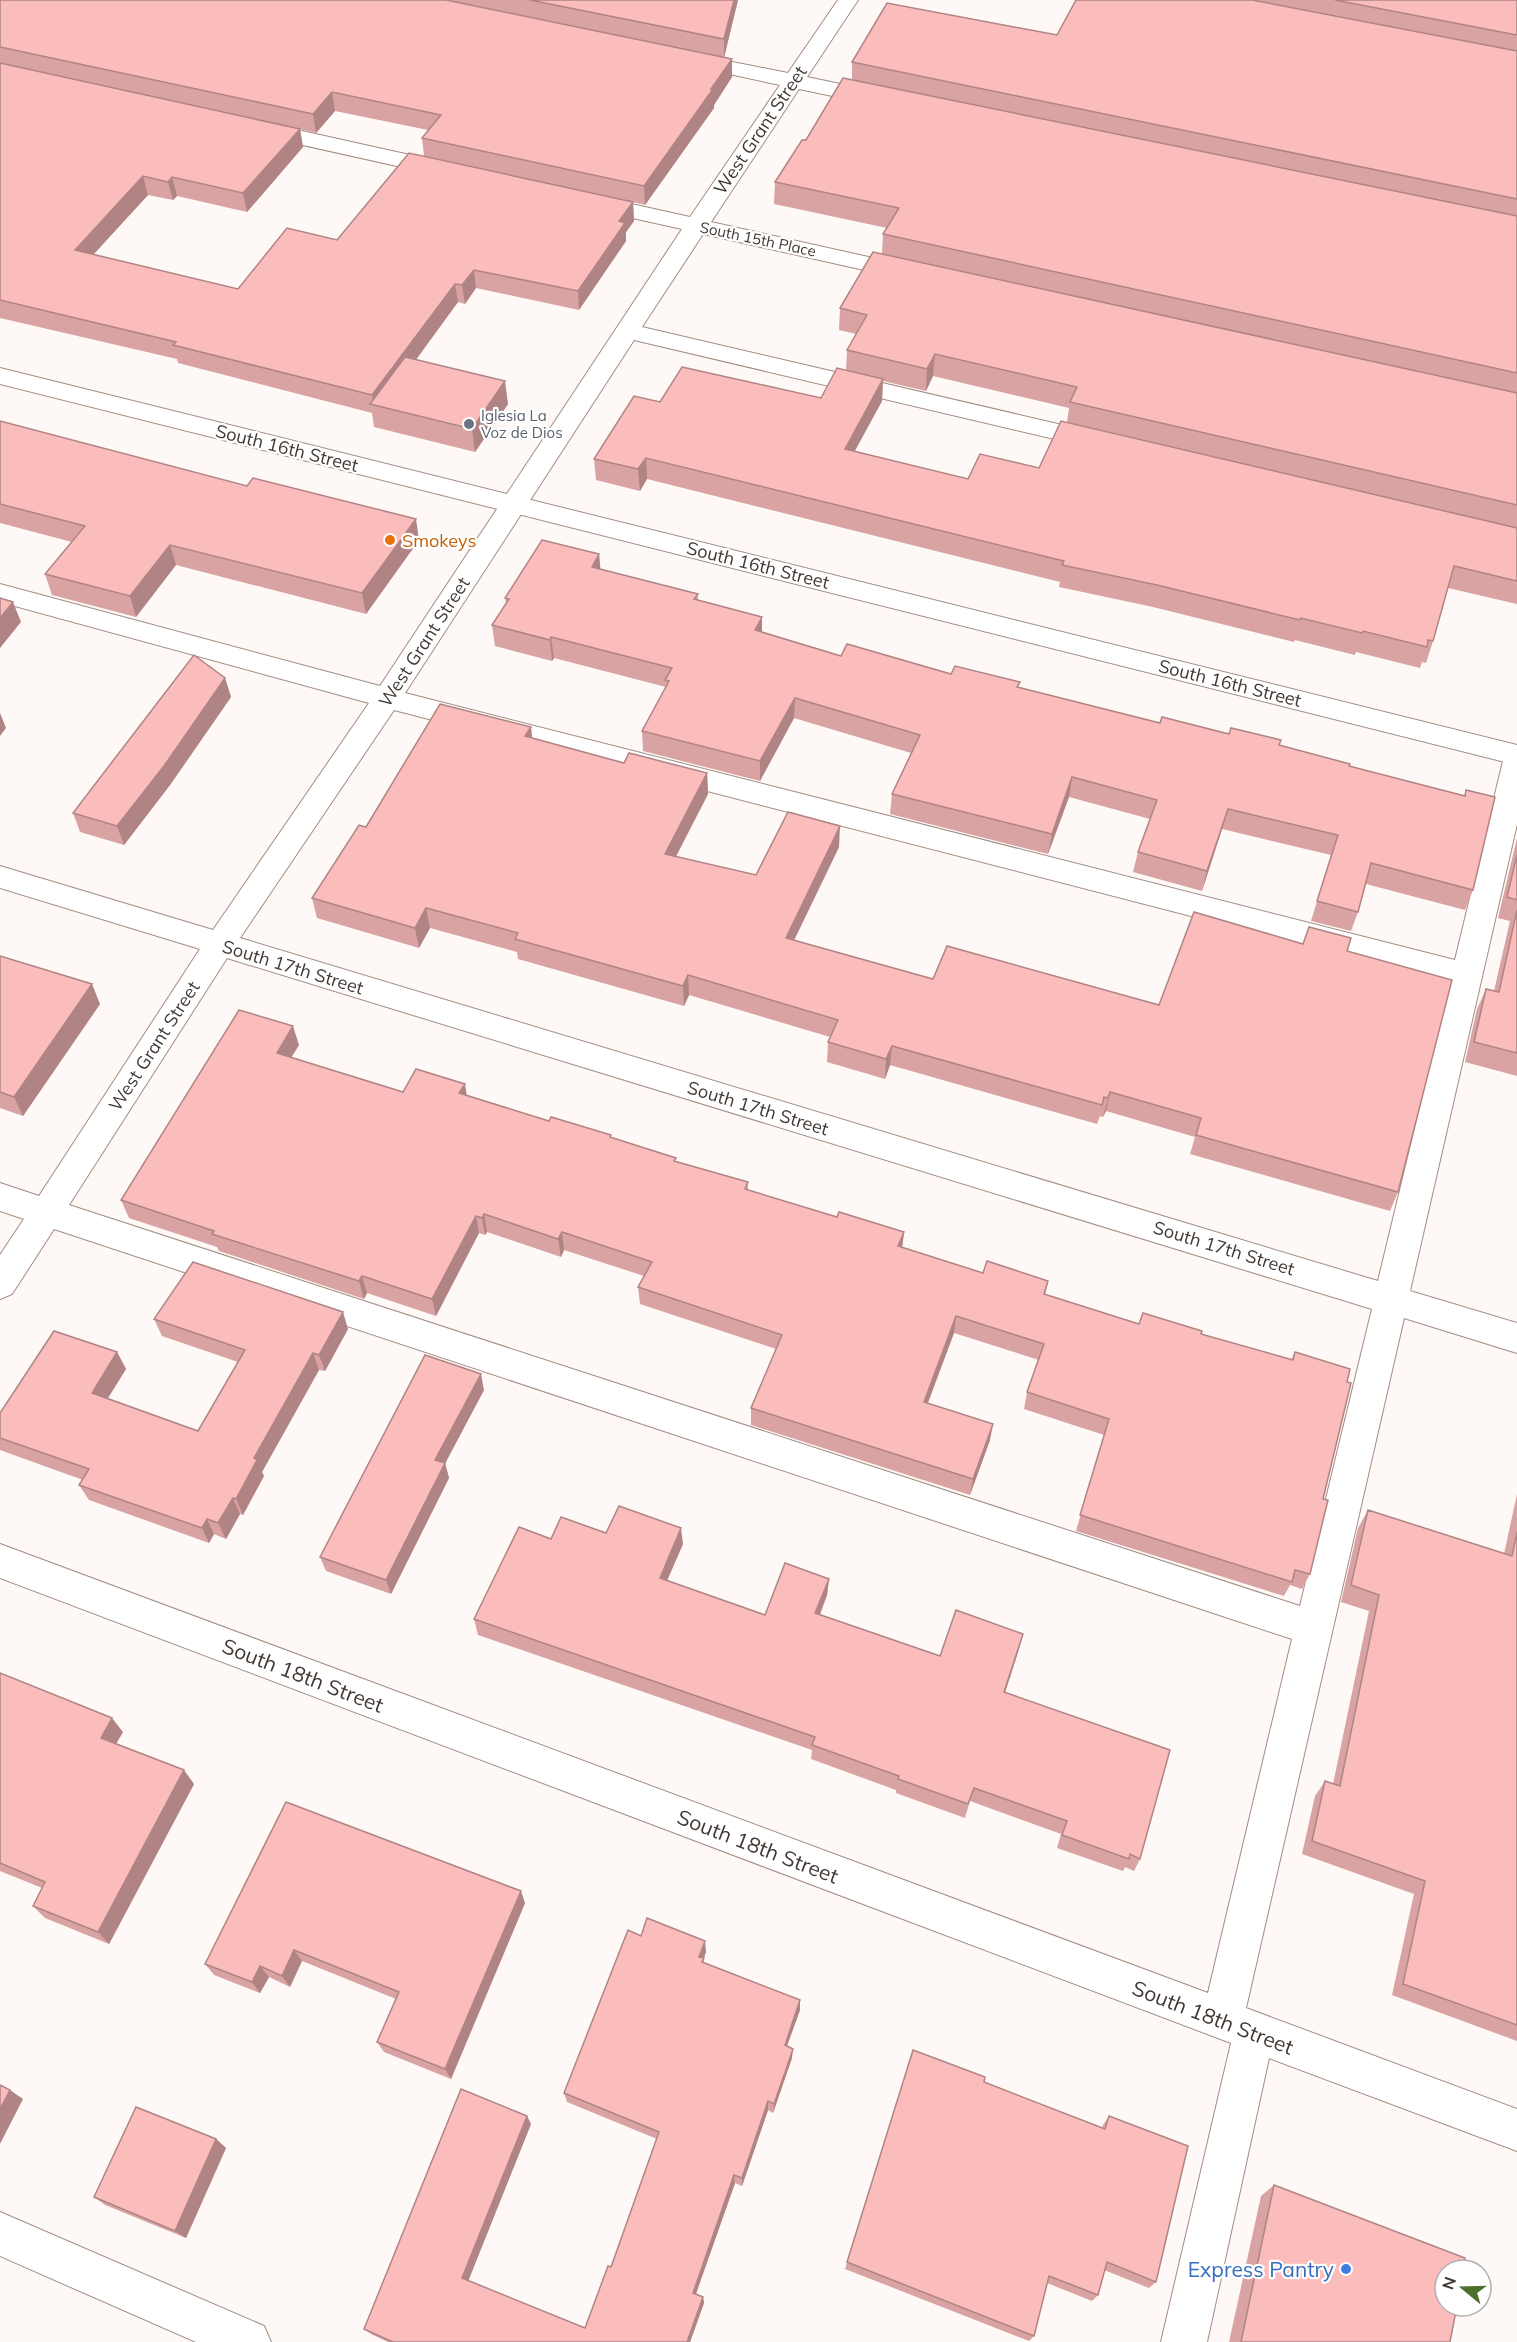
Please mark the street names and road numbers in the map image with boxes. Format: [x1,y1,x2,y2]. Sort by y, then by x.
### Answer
street label: West Grant Street [708,61,812,199]
street label: South 15th Place [698,217,818,261]
street label: South 16th Street [213,419,361,477]
street label: South 16th Street [684,536,832,594]
street label: West Grant Street [373,573,475,711]
street label: South 16th Street [1156,654,1304,712]
street label: South 17th Street [220,935,366,999]
street label: West Grant Street [103,977,205,1115]
street label: South 17th Street [685,1076,831,1140]
street label: South 17th Street [1151,1216,1297,1280]
street label: South 18th Street [219,1632,387,1718]
street label: South 18th Street [674,1803,842,1889]
street label: South 18th Street [1129,1974,1297,2060]

